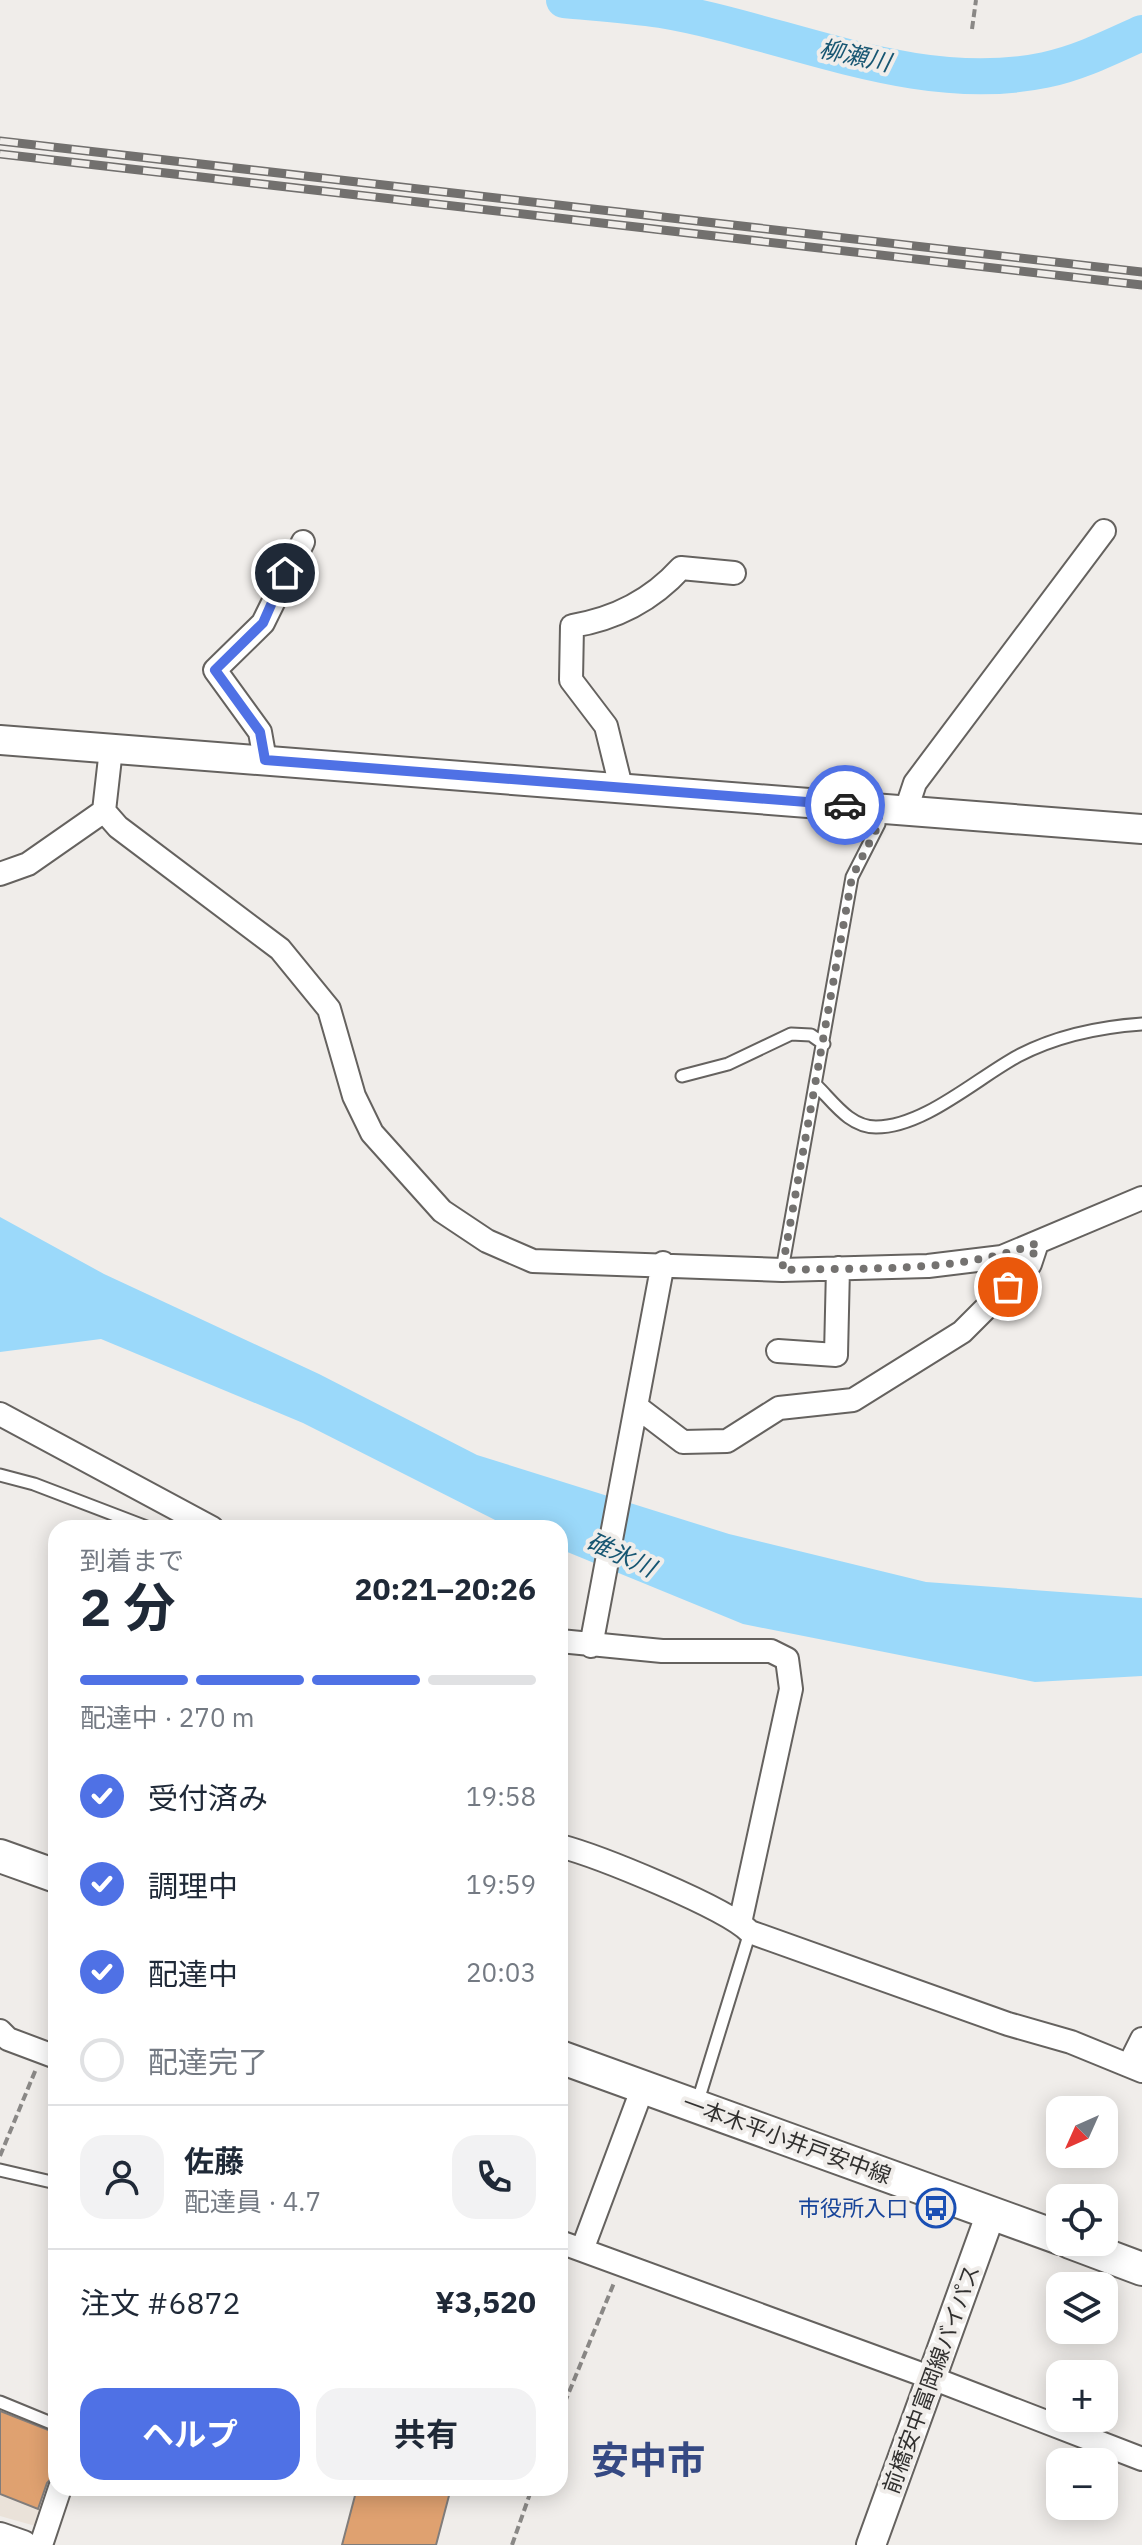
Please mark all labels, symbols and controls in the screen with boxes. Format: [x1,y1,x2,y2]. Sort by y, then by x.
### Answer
water label: 柳瀬川 [817,32,897,79]
pin [251,539,319,607]
icon: home [263,551,307,595]
courier [805,765,885,845]
icon: car [823,783,867,827]
pin [974,1253,1042,1321]
icon: bag [986,1265,1030,1309]
water label: 碓氷川 [582,1524,664,1585]
text: 到着まで [80,1543,184,1577]
text: 20:21–20:26 [355,1569,536,1608]
text: 2 分 [80,1573,175,1640]
text: 配達中 · 270 m [80,1700,254,1734]
icon: check [80,1774,124,1818]
text: 受付済み [148,1778,268,1817]
text: 19:58 [466,1779,536,1813]
icon: check [80,1862,124,1906]
text: 調理中 [148,1866,238,1905]
text: 19:59 [466,1867,536,1901]
icon: check [80,1950,124,1994]
text: 配達中 [148,1954,238,1993]
text: 20:03 [466,1955,536,1989]
text: 配達完了 [148,2042,268,2081]
street label: 一本木平小井戸安中線 [679,2087,896,2190]
north arrow [1046,2096,1118,2168]
map controls [1046,2096,1118,2520]
button: person [80,2135,164,2219]
button: phone [452,2135,536,2219]
text: 佐藤 [184,2141,244,2180]
text: 配達員 · 4.7 [184,2184,321,2218]
button: locate [1046,2184,1118,2256]
bus stop icon: 市役所入口 [915,2187,957,2229]
place label: 市役所入口 [798,2193,908,2222]
street label: 前橋安中富岡線バイパス [876,2260,985,2497]
button: layers [1046,2272,1118,2344]
text: ¥3,520 [435,2282,536,2321]
text: 注文 #6872 [80,2283,240,2322]
button: + [1046,2360,1118,2432]
button: ヘルプ [80,2388,300,2480]
button: 共有 [316,2388,536,2480]
district label: 安中市 [591,2435,705,2484]
button: − [1046,2448,1118,2520]

